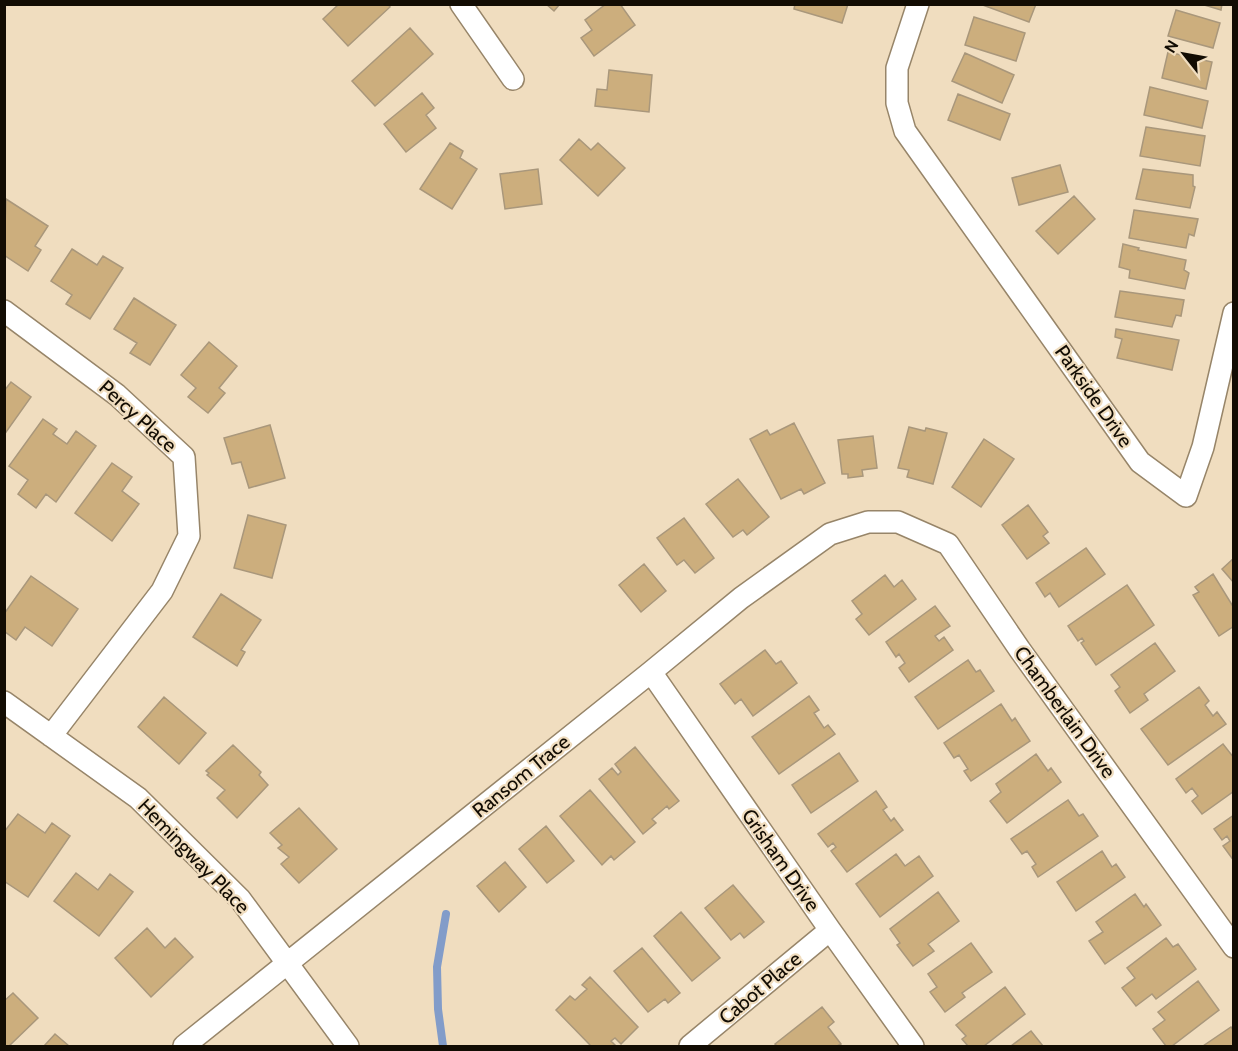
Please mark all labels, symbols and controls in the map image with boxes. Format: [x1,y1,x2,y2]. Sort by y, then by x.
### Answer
north arrow [1154,24,1214,84]
text: N [1161,37,1183,56]
street label: Parkside Drive [1050,340,1138,452]
street label: Percy Place [94,375,182,457]
street label: Chamberlain Drive [1009,641,1121,783]
street label: Ransom Trace [468,730,574,822]
street label: Hemingway Place [133,794,255,918]
street label: Grisham Drive [737,804,825,916]
street label: Cabot Place [714,947,806,1029]

